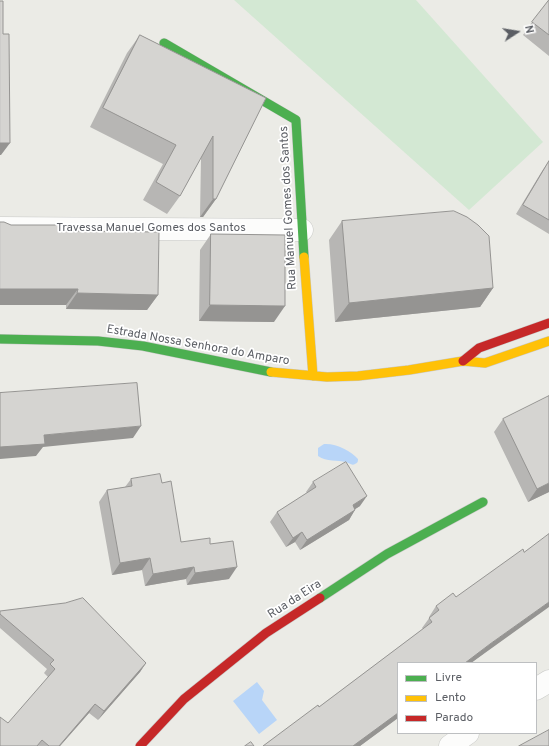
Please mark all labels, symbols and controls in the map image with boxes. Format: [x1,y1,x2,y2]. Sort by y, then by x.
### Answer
north arrow [497,12,537,52]
text: N [521,24,536,35]
street label: Rua Manuel Gomes dos Santos [278,126,300,290]
street label: Travessa Manuel Gomes dos Santos [56,222,246,236]
street label: Estrada Nossa Senhora do Amparo [105,323,291,369]
street label: Rua da Eira [266,577,324,623]
legend [397,662,537,734]
text: Livre [435,670,462,686]
text: Lento [435,690,466,706]
text: Parado [435,710,473,726]

